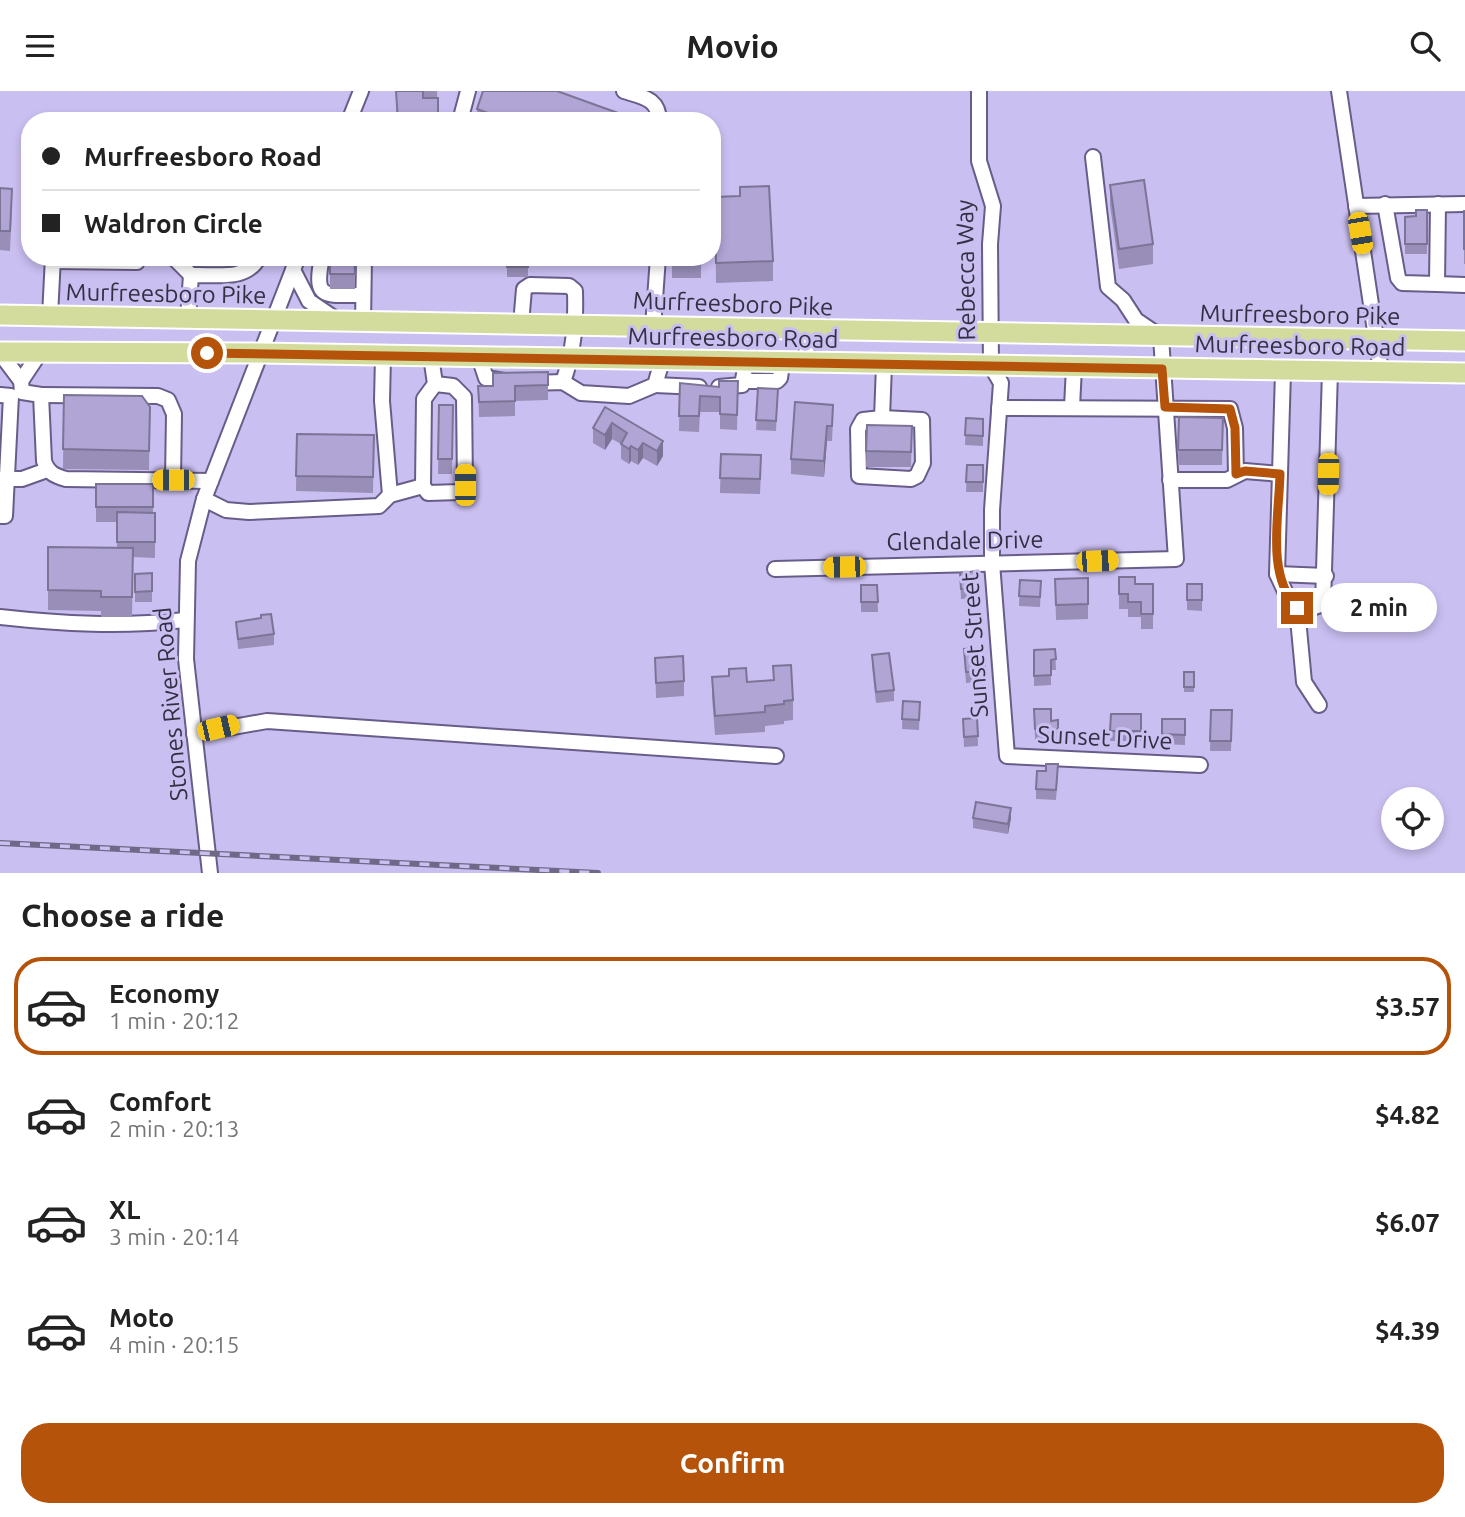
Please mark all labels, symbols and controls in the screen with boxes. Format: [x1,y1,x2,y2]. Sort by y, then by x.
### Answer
icon: menu [21,27,59,65]
icon: search [1406,27,1444,65]
text: Movio [686,28,779,64]
text: Murfreesboro Road [84,142,322,171]
street label: Rebecca Way [951,199,980,341]
text: Waldron Circle [84,209,263,238]
car [1347,210,1374,256]
street label: Murfreesboro Pike [65,278,267,309]
street label: Murfreesboro Pike [632,287,834,320]
street label: Murfreesboro Pike [1199,299,1401,330]
street label: Murfreesboro Road [627,322,839,353]
street label: Murfreesboro Road [1194,330,1406,361]
route start [191,337,223,369]
car [1318,453,1339,495]
car [455,464,476,506]
car [153,470,195,491]
street label: Glendale Drive [886,526,1044,555]
car [1076,550,1119,572]
car [823,556,866,578]
street label: Sunset Street [956,571,993,719]
callout: 2 min [1322,583,1437,633]
route end [1281,592,1313,624]
text: 2 min [1350,595,1408,620]
street label: Stones River Road [149,606,192,802]
car [196,713,241,743]
street label: Sunset Drive [1037,720,1173,755]
map controls [1381,787,1444,850]
button: locate [1381,787,1444,850]
text: Choose a ride [21,897,224,933]
icon: car [25,975,88,1038]
text: Economy [109,979,219,1008]
text: $3.57 [1375,992,1440,1021]
text: 1 min · 20:12 [109,1008,240,1033]
icon: car [25,1083,88,1146]
text: Comfort [109,1087,212,1116]
text: $4.82 [1375,1100,1440,1129]
text: 2 min · 20:13 [109,1116,240,1141]
icon: car [25,1191,88,1254]
text: XL [109,1195,140,1224]
text: $6.07 [1375,1208,1440,1237]
text: 3 min · 20:14 [109,1224,240,1249]
icon: car [25,1299,88,1362]
text: Moto [109,1303,174,1332]
text: $4.39 [1375,1316,1440,1345]
text: 4 min · 20:15 [109,1332,240,1357]
button: Confirm [21,1423,1444,1503]

